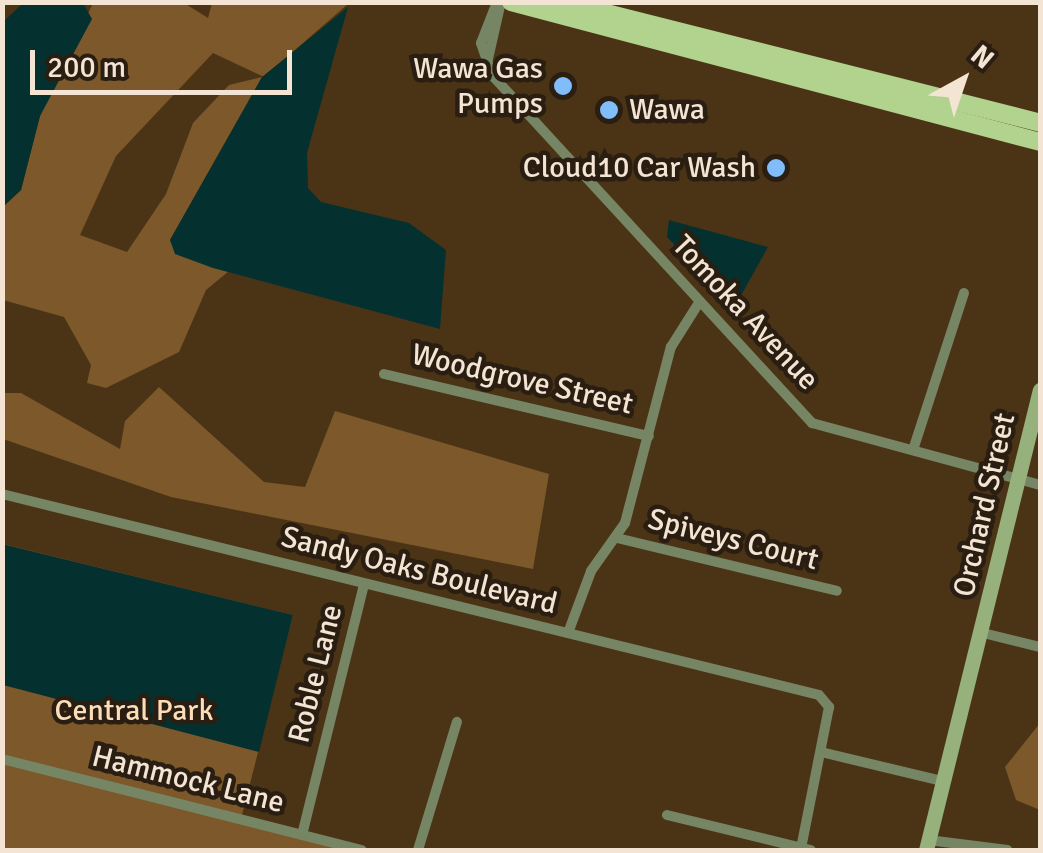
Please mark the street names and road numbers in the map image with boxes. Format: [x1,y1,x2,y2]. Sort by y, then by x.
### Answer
street label: Tomoka Avenue [664,228,826,398]
street label: Woodgrove Street [408,337,636,423]
street label: Orchard Street [946,410,1024,600]
street label: Spiveys Court [644,501,822,579]
street label: Sandy Oaks Boulevard [277,519,561,623]
street label: Roble Lane [281,601,351,747]
street label: Hammock Lane [88,739,288,821]

